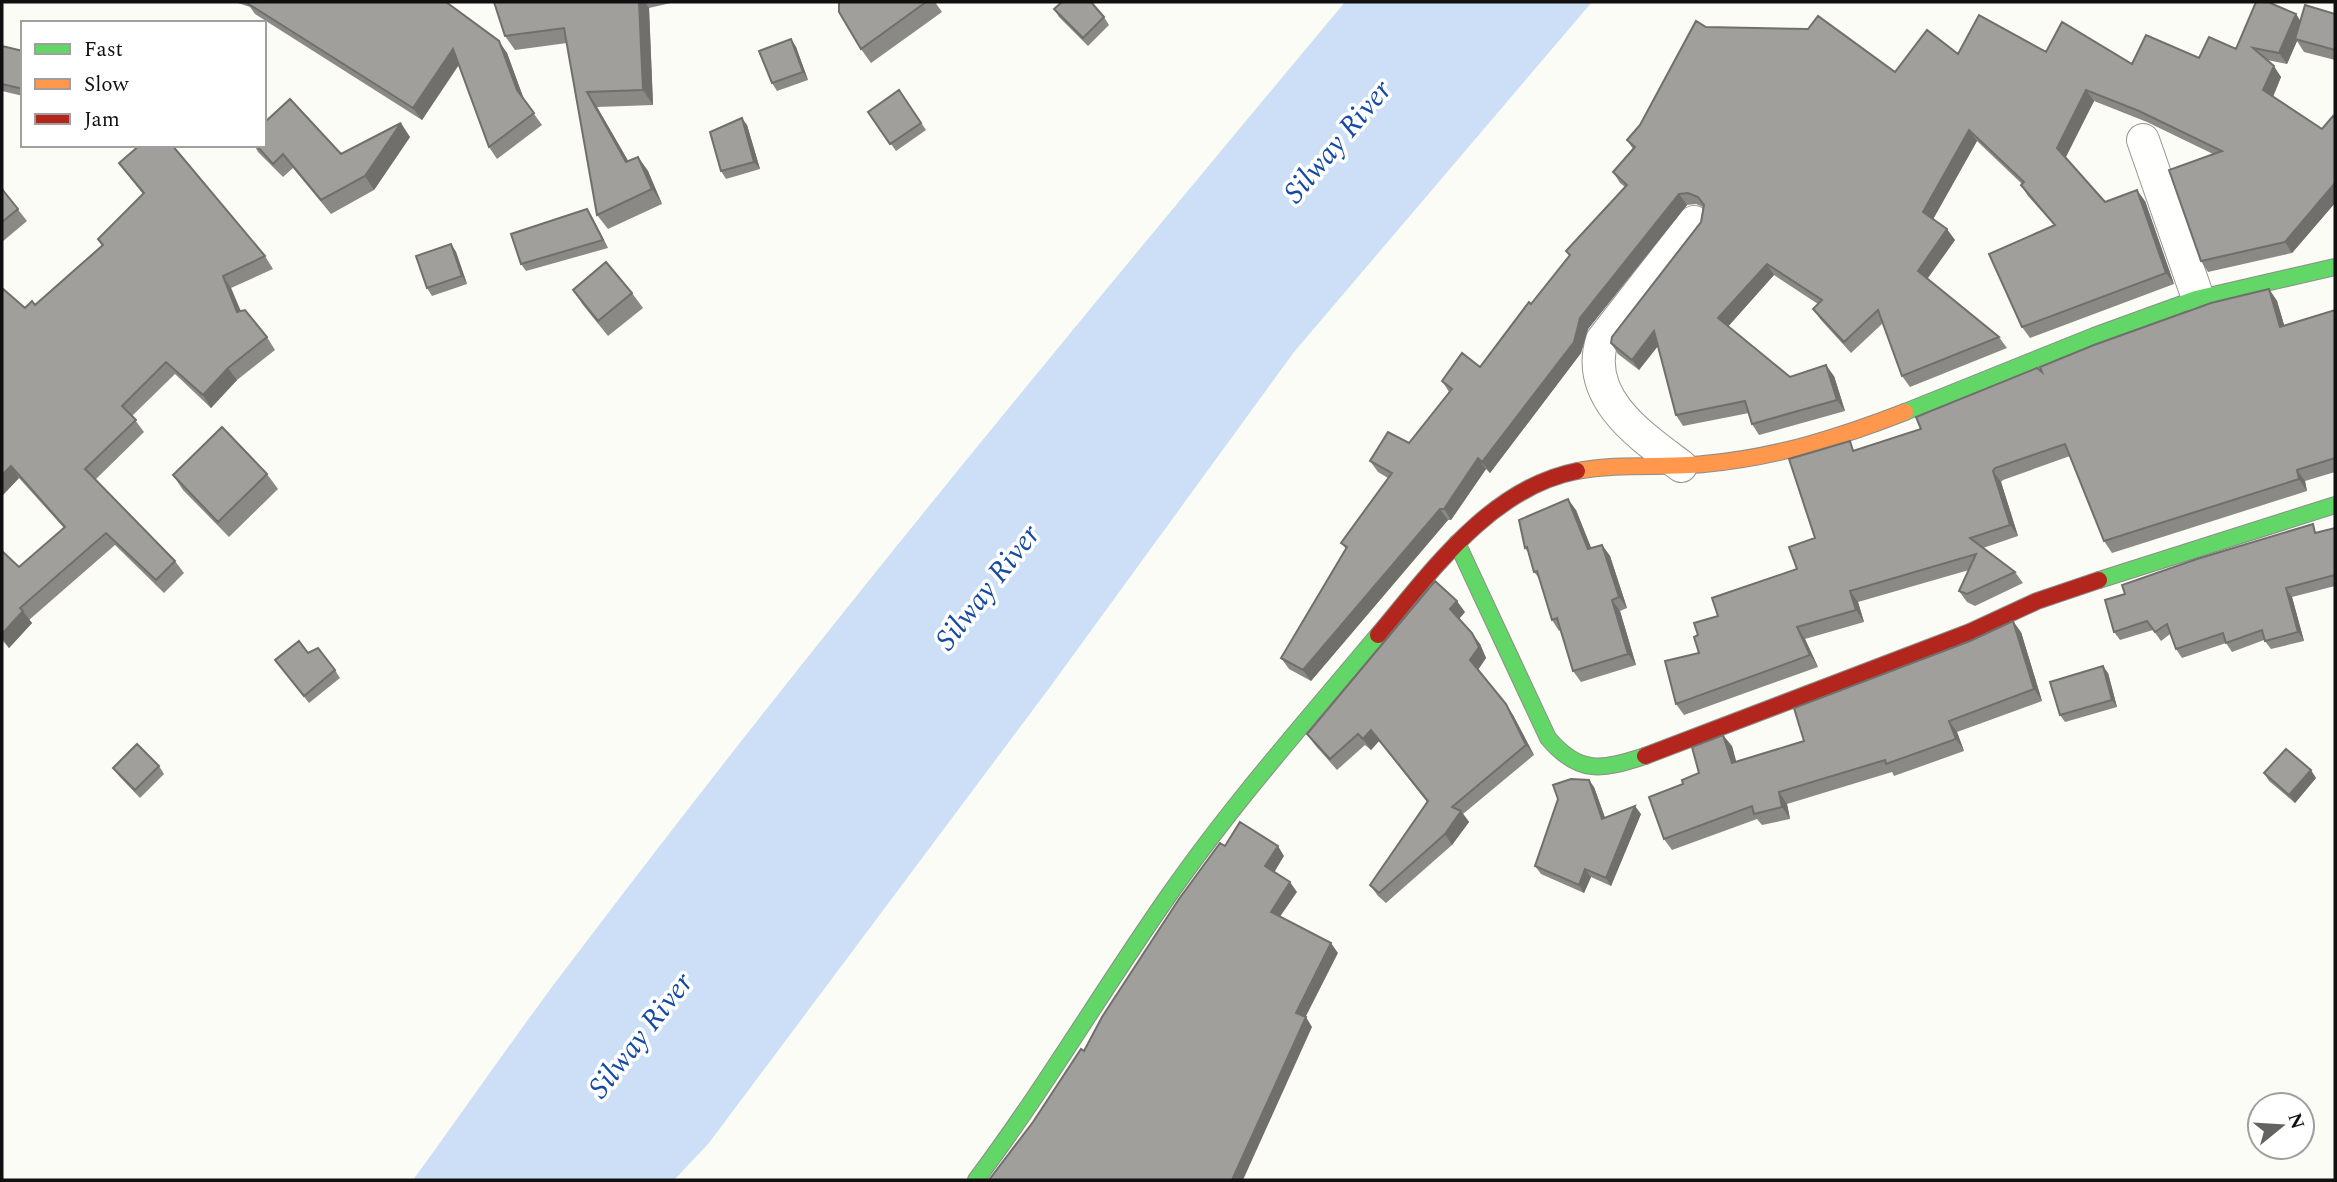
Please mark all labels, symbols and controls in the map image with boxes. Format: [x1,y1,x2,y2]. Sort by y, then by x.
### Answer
legend [21,21,266,147]
text: Fast [84,34,123,66]
text: Slow [84,69,130,101]
water label: Silway River [1272,69,1404,214]
text: Jam [84,104,120,136]
water label: Silway River [924,514,1052,661]
water label: Silway River [577,962,705,1109]
north arrow [2246,1091,2316,1161]
text: N [2280,1109,2312,1133]

